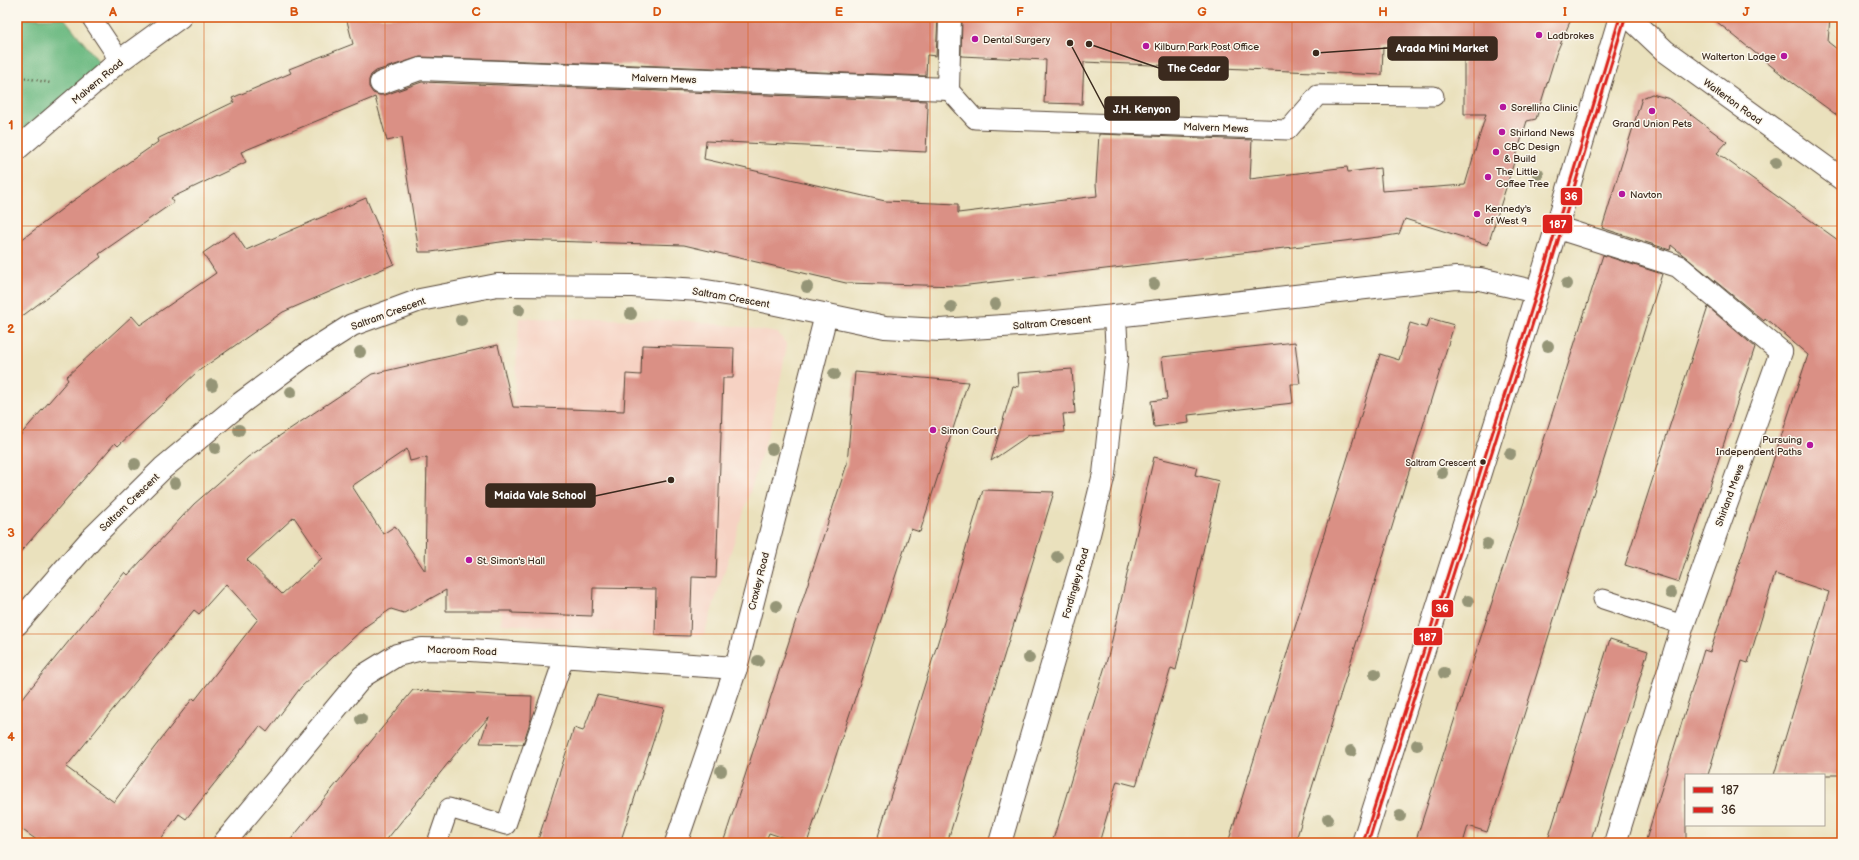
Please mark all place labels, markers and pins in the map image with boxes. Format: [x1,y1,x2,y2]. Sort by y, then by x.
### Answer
marker: Ladbrokes [1534,30,1544,40]
place label: Ladbrokes [1547,30,1594,42]
marker: Dental Surgery [970,34,980,44]
place label: Dental Surgery [983,34,1051,46]
callout: Arada Mini Market [1388,37,1497,60]
marker: Kilburn Park Post Office [1141,41,1151,51]
place label: Kilburn Park Post Office [1154,41,1259,53]
place label: Walterton Lodge [1702,51,1776,63]
marker: Walterton Lodge [1779,51,1789,61]
callout: The Cedar [1159,57,1228,80]
callout: J.H. Kenyon [1105,97,1179,120]
marker: Sorellina Clinic [1498,102,1508,112]
place label: Sorellina Clinic [1511,102,1578,114]
marker: Grand Union Pets [1647,106,1657,116]
place label: Grand Union Pets [1612,118,1692,130]
marker: Shirland News [1497,127,1507,137]
place label: Shirland News [1510,127,1575,139]
place label: CBC Design & Build [1504,141,1560,165]
marker: CBC Design & Build [1491,147,1501,157]
place label: The Little Coffee Tree [1496,166,1549,190]
marker: The Little Coffee Tree [1483,172,1493,182]
marker: Navton [1617,189,1627,199]
place label: Navton [1630,189,1662,201]
place label: Kennedy's of West 9 [1485,203,1531,227]
marker: Kennedy's of West 9 [1472,209,1482,219]
marker: Simon Court [928,425,938,435]
place label: Simon Court [941,425,997,437]
place label: Pursuing Independent Paths [1716,434,1802,458]
marker: Pursuing Independent Paths [1805,440,1815,450]
marker: Saltram Crescent [1478,457,1488,467]
place label: Saltram Crescent [1405,458,1476,469]
callout: Maida Vale School [486,484,595,507]
marker: St. Simon's Hall [464,555,474,565]
place label: St. Simon's Hall [477,555,545,567]

